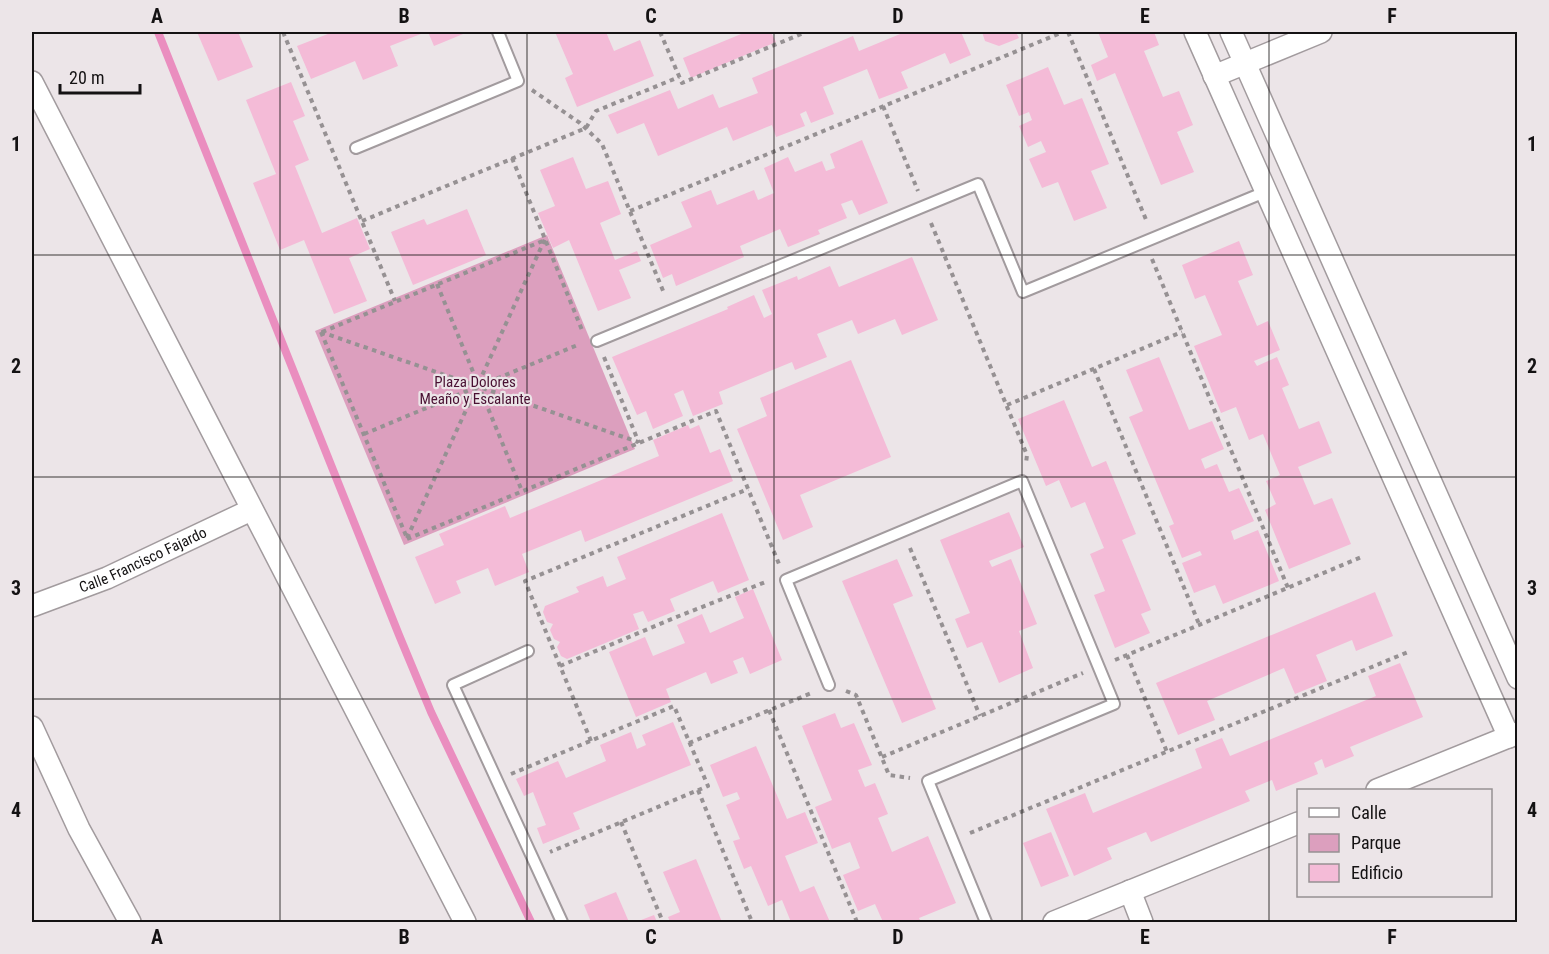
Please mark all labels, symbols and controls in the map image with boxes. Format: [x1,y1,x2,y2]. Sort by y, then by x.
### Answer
text: A [151,4,163,28]
text: B [398,4,410,28]
text: C [645,4,657,28]
text: D [892,4,904,28]
text: E [1140,4,1150,28]
text: F [1387,4,1397,28]
scale bar [60,57,140,95]
text: 20 m [69,67,104,88]
text: 1 [11,132,21,156]
text: 1 [1527,132,1537,156]
text: 2 [11,354,21,378]
text: 2 [1527,354,1537,378]
park label: Plaza Dolores Meaño y Escalante [419,373,531,408]
street label: Calle Francisco Fajardo [77,523,209,597]
text: 3 [11,576,21,600]
text: 3 [1527,576,1537,600]
legend [1297,789,1492,897]
text: 4 [11,798,21,822]
text: 4 [1527,798,1537,822]
text: Calle [1351,802,1387,823]
text: Parque [1351,832,1401,853]
text: Edificio [1351,862,1403,883]
text: A [151,925,163,949]
text: B [398,925,410,949]
text: C [645,925,657,949]
text: D [892,925,904,949]
text: E [1140,925,1150,949]
text: F [1387,925,1397,949]

